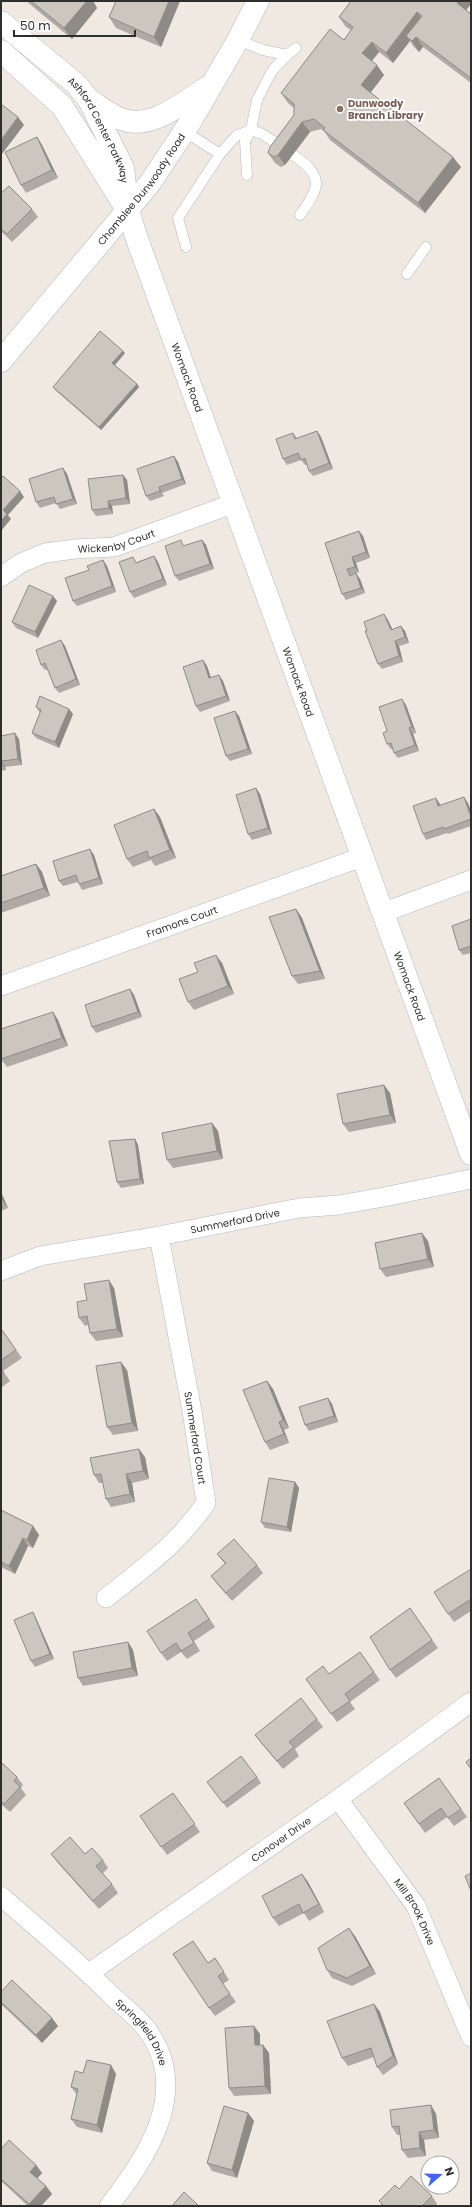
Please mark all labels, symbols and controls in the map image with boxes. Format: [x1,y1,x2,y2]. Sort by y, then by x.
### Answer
scale bar [14,12,135,38]
text: 50 m [20,17,51,34]
street label: Ashford Center Parkway [65,73,132,184]
place label: Dunwoody Branch Library [348,96,424,123]
marker: Dunwoody Branch Library [335,104,345,114]
street label: Chamblee Dunwoody Road [94,130,189,248]
street label: Womack Road [168,341,207,414]
street label: Wickenby Court [77,525,157,556]
street label: Womack Road [279,645,318,719]
street label: Framons Court [144,902,220,941]
street label: Womack Road [390,949,429,1023]
street label: Summerford Drive [189,1205,281,1237]
street label: Summerford Court [180,1391,210,1486]
street label: Conover Drive [248,1813,314,1865]
street label: Mill Brook Drive [391,1875,439,1947]
street label: Springfield Drive [112,1995,171,2067]
north arrow [420,2155,460,2195]
text: N [440,2165,458,2178]

